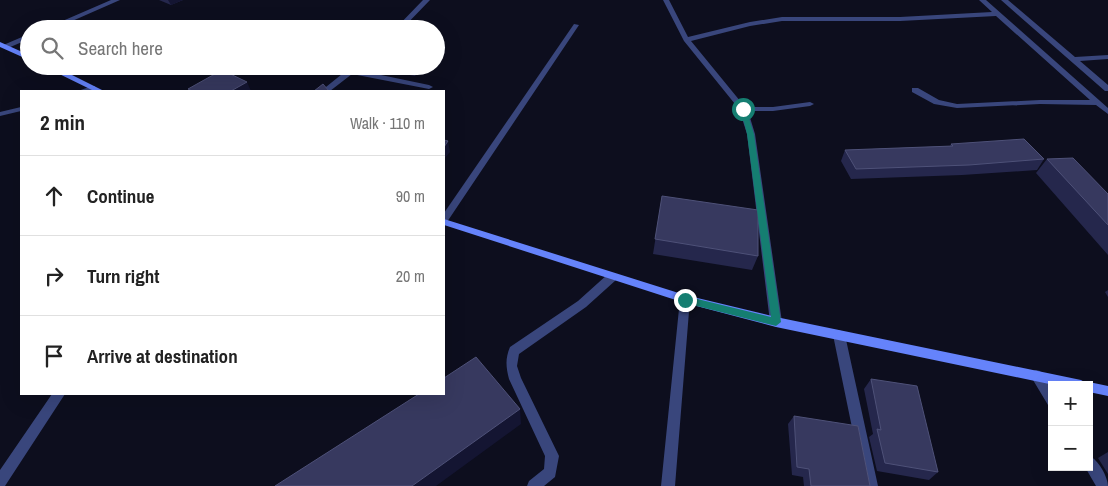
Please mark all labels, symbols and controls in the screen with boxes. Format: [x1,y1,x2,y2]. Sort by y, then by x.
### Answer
search box [20,20,445,75]
icon: search [38,34,66,62]
text: Search here [78,35,163,61]
route start [732,98,755,121]
text: 2 min [40,108,85,137]
text: Walk · 110 m [350,112,425,134]
icon: ahead [40,182,68,210]
text: Continue [87,183,155,209]
text: 90 m [396,185,425,207]
icon: right [40,262,68,290]
text: Turn right [87,263,159,289]
text: 20 m [396,265,425,287]
route end [674,289,697,312]
icon: arrive [40,342,68,370]
text: Arrive at destination [87,343,238,369]
map controls [1048,381,1093,471]
button: + [1048,381,1093,426]
button: − [1048,426,1093,471]

